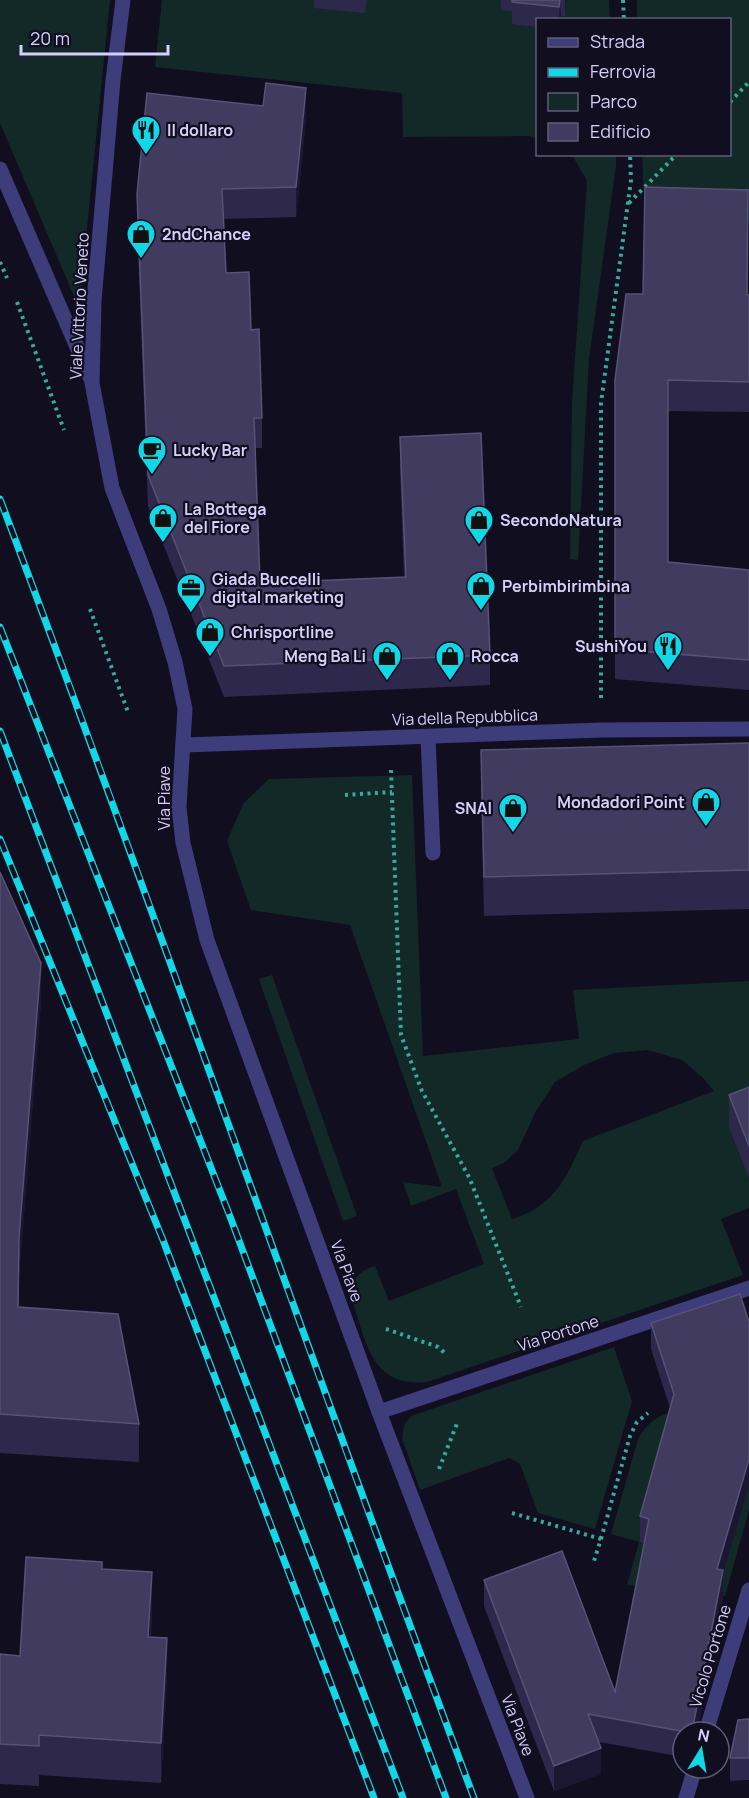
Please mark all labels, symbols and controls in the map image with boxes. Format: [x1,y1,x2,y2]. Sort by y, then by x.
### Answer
scale bar [21,18,168,56]
legend [536,18,731,156]
text: 20 m [30,26,70,50]
text: Strada [590,29,645,53]
text: Ferrovia [590,59,656,83]
text: Parco [590,89,637,113]
restaurant icon: Il dollaro [130,114,162,156]
place label: Il dollaro [167,119,233,141]
text: Edificio [590,119,651,143]
shop icon: 2ndChance [125,218,157,260]
place label: 2ndChance [162,223,251,245]
street label: Viale Vittorio Veneto [64,232,94,380]
cafe icon: Lucky Bar [136,434,168,476]
place label: Lucky Bar [173,439,247,461]
place label: La Bottega del Fiore [184,498,267,538]
shop icon: La Bottega del Fiore [147,502,179,544]
shop icon: SecondoNatura [463,504,495,546]
place label: SecondoNatura [500,509,622,531]
place label: Giada Buccelli digital marketing [212,568,344,608]
shop icon: Perbimbirimbina [465,570,497,612]
office icon: Giada Buccelli digital marketing [175,572,207,614]
place label: Perbimbirimbina [502,575,630,597]
shop icon: Chrisportline [194,616,226,658]
place label: Chrisportline [231,621,334,643]
restaurant icon: SushiYou [652,630,684,672]
place label: SushiYou [575,635,647,657]
shop icon: Meng Ba Li [371,640,403,682]
shop icon: Rocca [434,640,466,682]
place label: Meng Ba Li [284,645,366,667]
place label: Rocca [471,645,519,667]
street label: Via della Repubblica [392,703,538,731]
street label: Via Piave [153,766,175,830]
shop icon: Mondadori Point [690,786,722,828]
place label: Mondadori Point [557,791,685,813]
shop icon: SNAI [497,792,529,834]
place label: SNAI [455,797,492,819]
street label: Via Piave [326,1237,368,1305]
street label: Via Portone [514,1310,602,1356]
street label: Vicolo Portone [684,1602,736,1710]
street label: Via Piave [496,1691,540,1759]
north arrow [671,1720,731,1780]
text: N [696,1723,712,1747]

